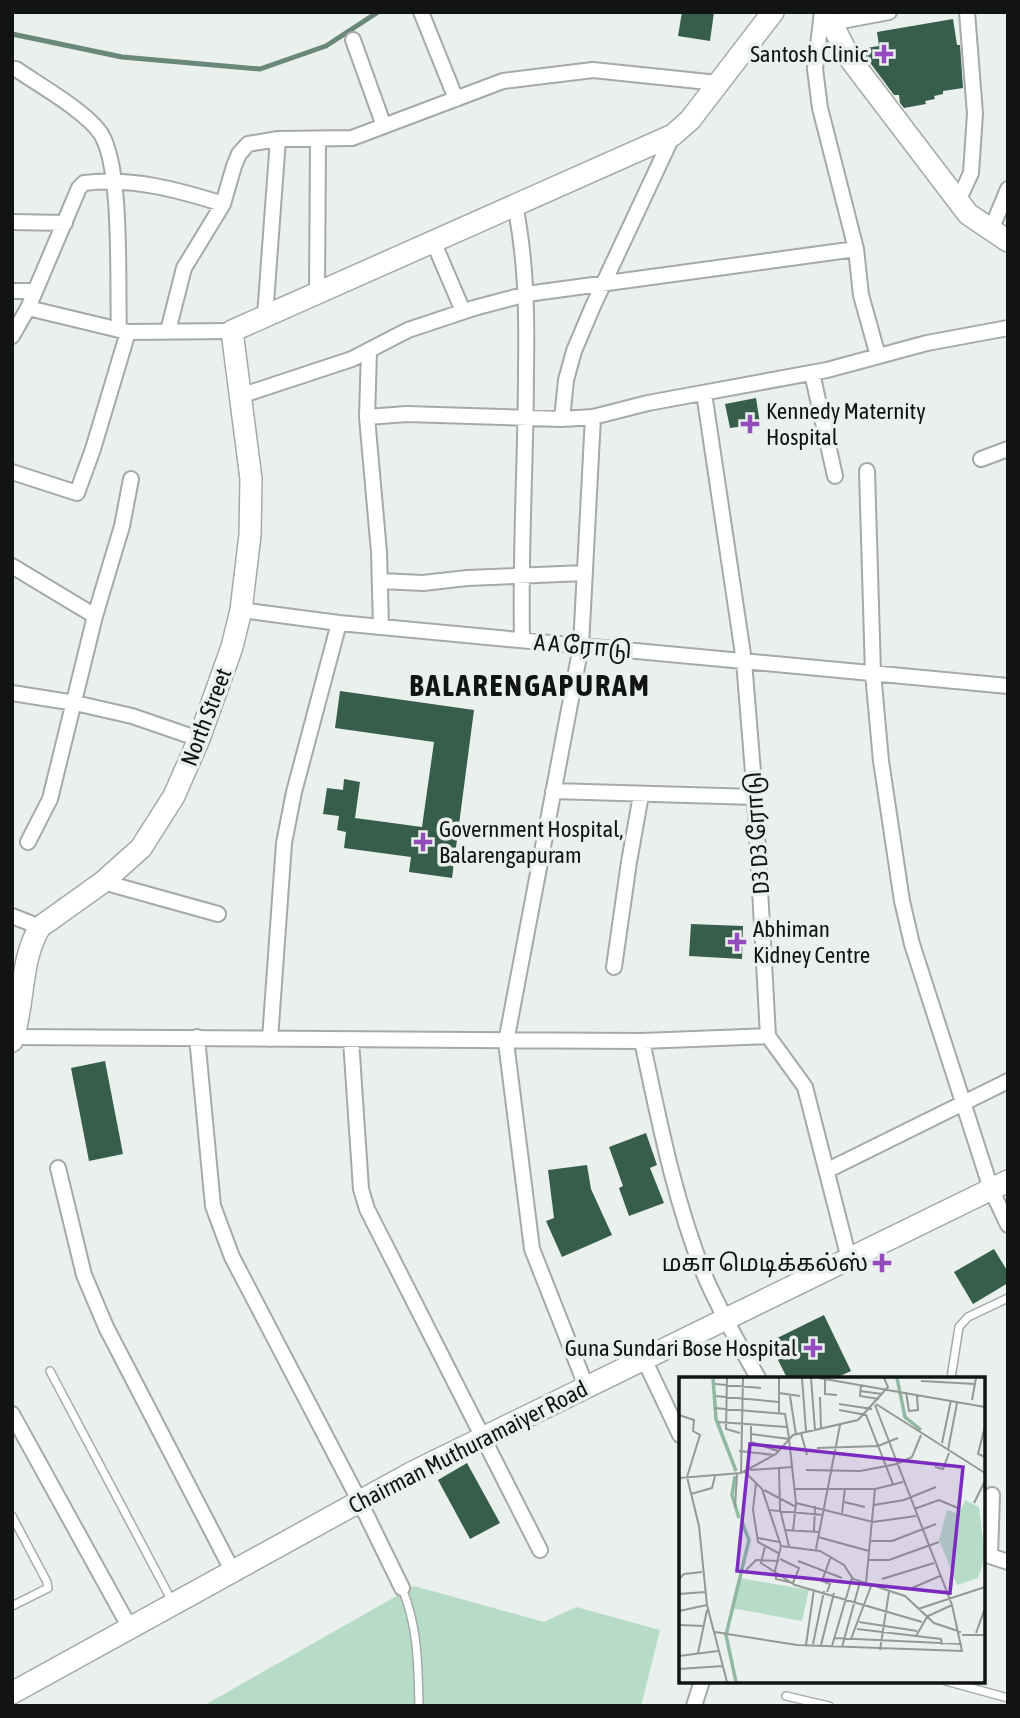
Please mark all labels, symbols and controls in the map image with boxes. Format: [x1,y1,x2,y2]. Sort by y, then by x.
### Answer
place label: Santosh Clinic [750,41,868,67]
marker: Santosh Clinic [874,44,894,64]
place label: Kennedy Maternity Hospital [766,398,926,450]
marker: Kennedy Maternity Hospital [740,414,760,434]
street label: A A ரோடு [533,629,633,665]
street label: North Street [176,665,236,769]
district label: BALARENGAPURAM [409,668,651,702]
street label: D3 D3 ரோடு [740,771,776,895]
place label: Government Hospital, Balarengapuram [439,816,623,868]
marker: Government Hospital, Balarengapuram [413,832,433,852]
place label: Abhiman Kidney Centre [753,916,870,968]
marker: Abhiman Kidney Centre [727,932,747,952]
place label: மகா மெடிக்கல்ஸ் [662,1250,868,1278]
marker: மகா மெடிக்கல்ஸ் [874,1255,890,1271]
place label: Guna Sundari Bose Hospital [565,1335,797,1361]
marker: Guna Sundari Bose Hospital [803,1338,823,1358]
street label: Chairman Muthuramaiyer Road [344,1375,592,1519]
inset map [679,1377,985,1683]

